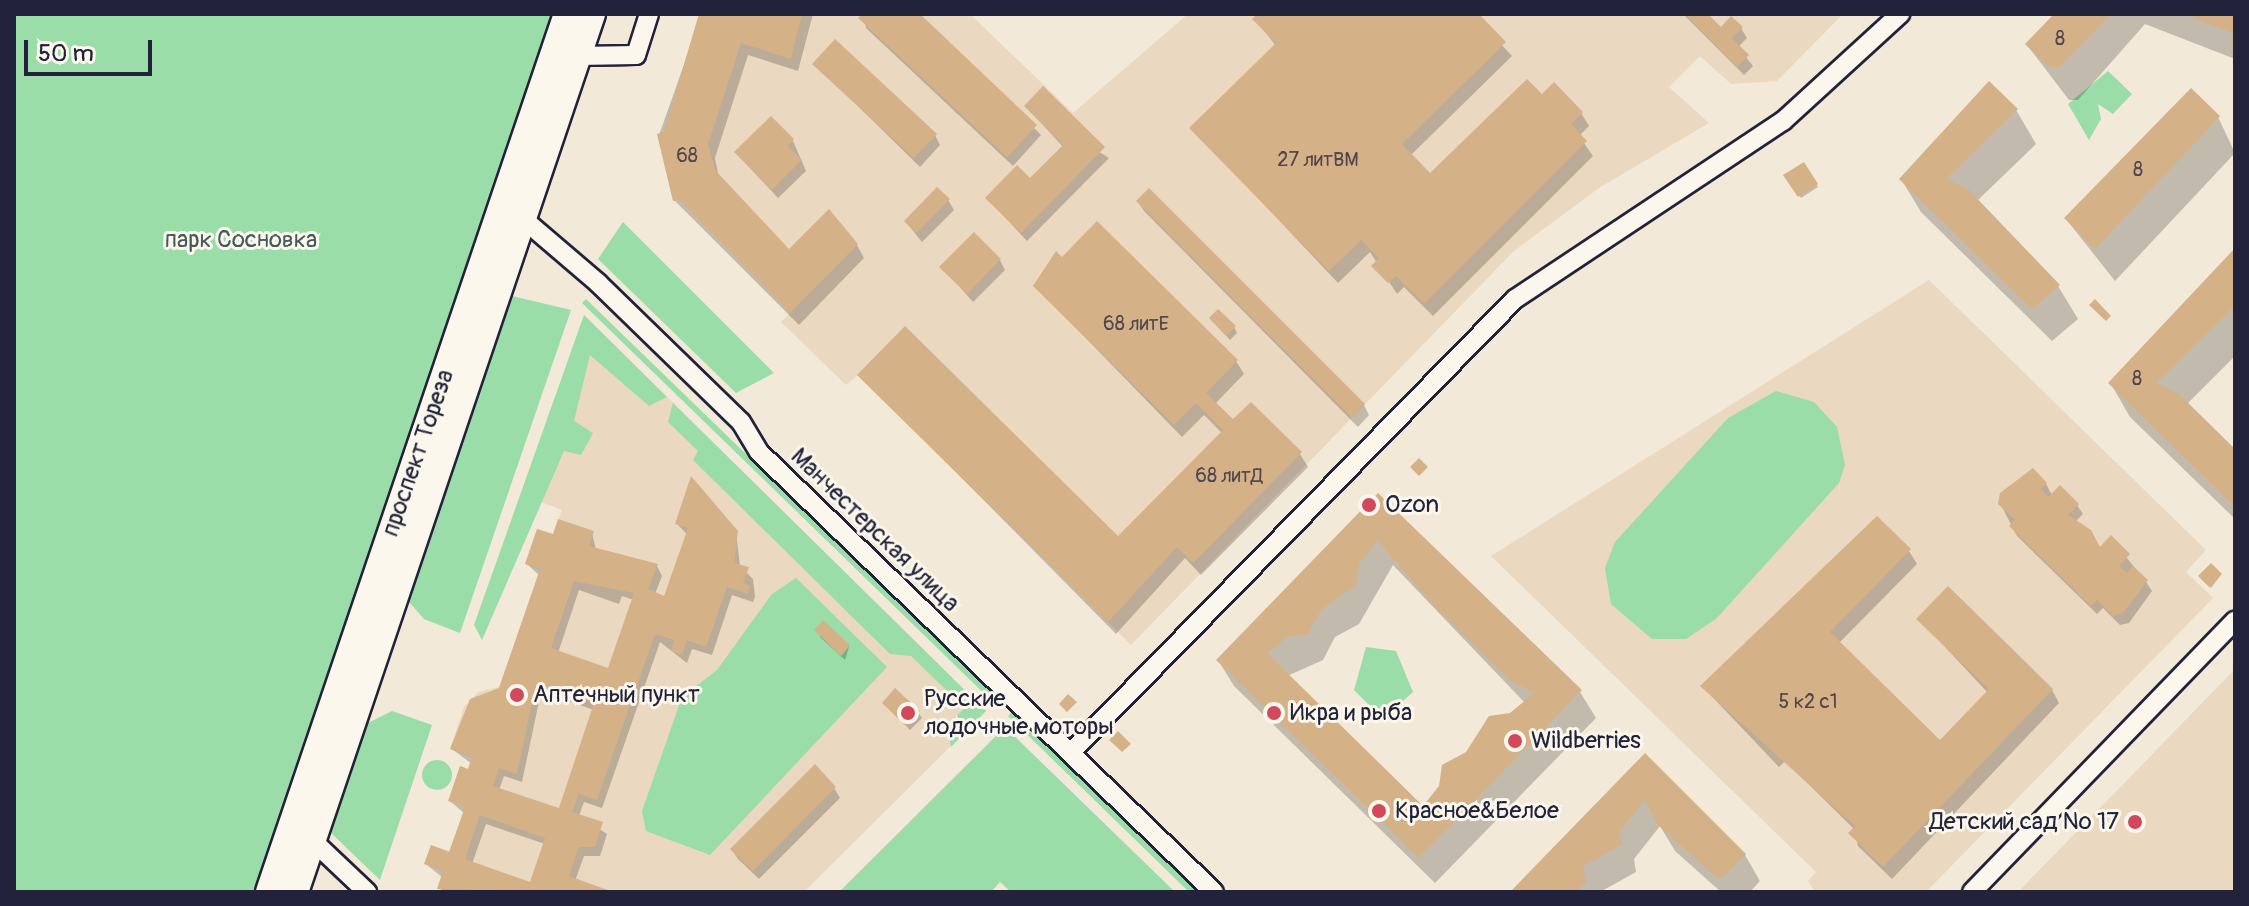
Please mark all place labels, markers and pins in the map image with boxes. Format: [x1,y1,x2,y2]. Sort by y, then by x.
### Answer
place label: Ozon [1385,491,1439,519]
marker: Ozon [1360,496,1378,514]
place label: Аптечный пункт [533,681,700,709]
place label: Русские лодочные моторы [924,685,1114,741]
marker: Аптечный пункт [508,686,526,704]
place label: Икра и рыба [1290,699,1412,727]
marker: Русские лодочные моторы [899,704,917,722]
marker: Икра и рыба [1265,704,1283,722]
place label: Wildberries [1531,727,1641,755]
marker: Wildberries [1506,732,1524,750]
place label: Красное&Белое [1395,797,1559,825]
marker: Красное&Белое [1370,802,1388,820]
place label: Детский сад № 17 [1929,808,2119,836]
marker: Детский сад № 17 [2126,813,2144,831]

